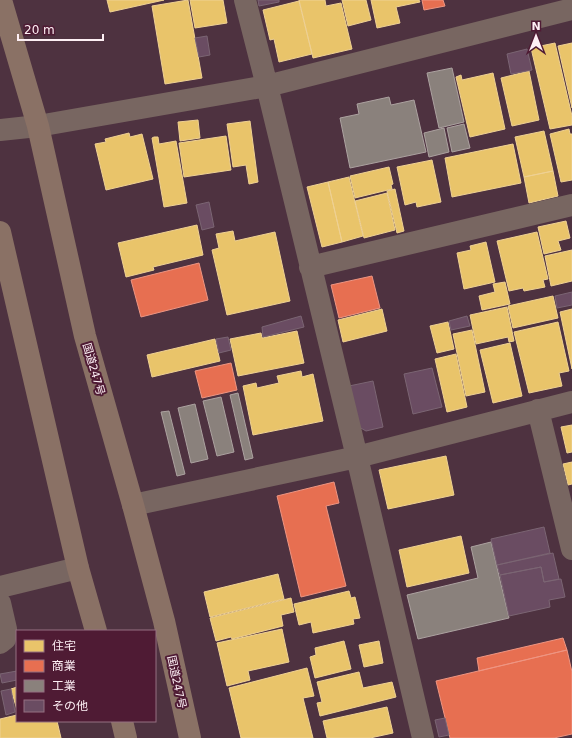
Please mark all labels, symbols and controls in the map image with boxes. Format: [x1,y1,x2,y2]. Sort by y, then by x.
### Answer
scale bar [18,16,103,42]
north arrow [516,16,556,56]
text: N [531,20,541,33]
text: 20 m [24,23,55,37]
street label: 国道247号 [80,341,107,397]
legend [16,630,156,722]
text: 住宅 [52,639,76,653]
street label: 国道247号 [165,654,188,710]
text: 商業 [52,659,76,673]
text: 工業 [52,679,76,693]
text: その他 [52,699,88,713]

